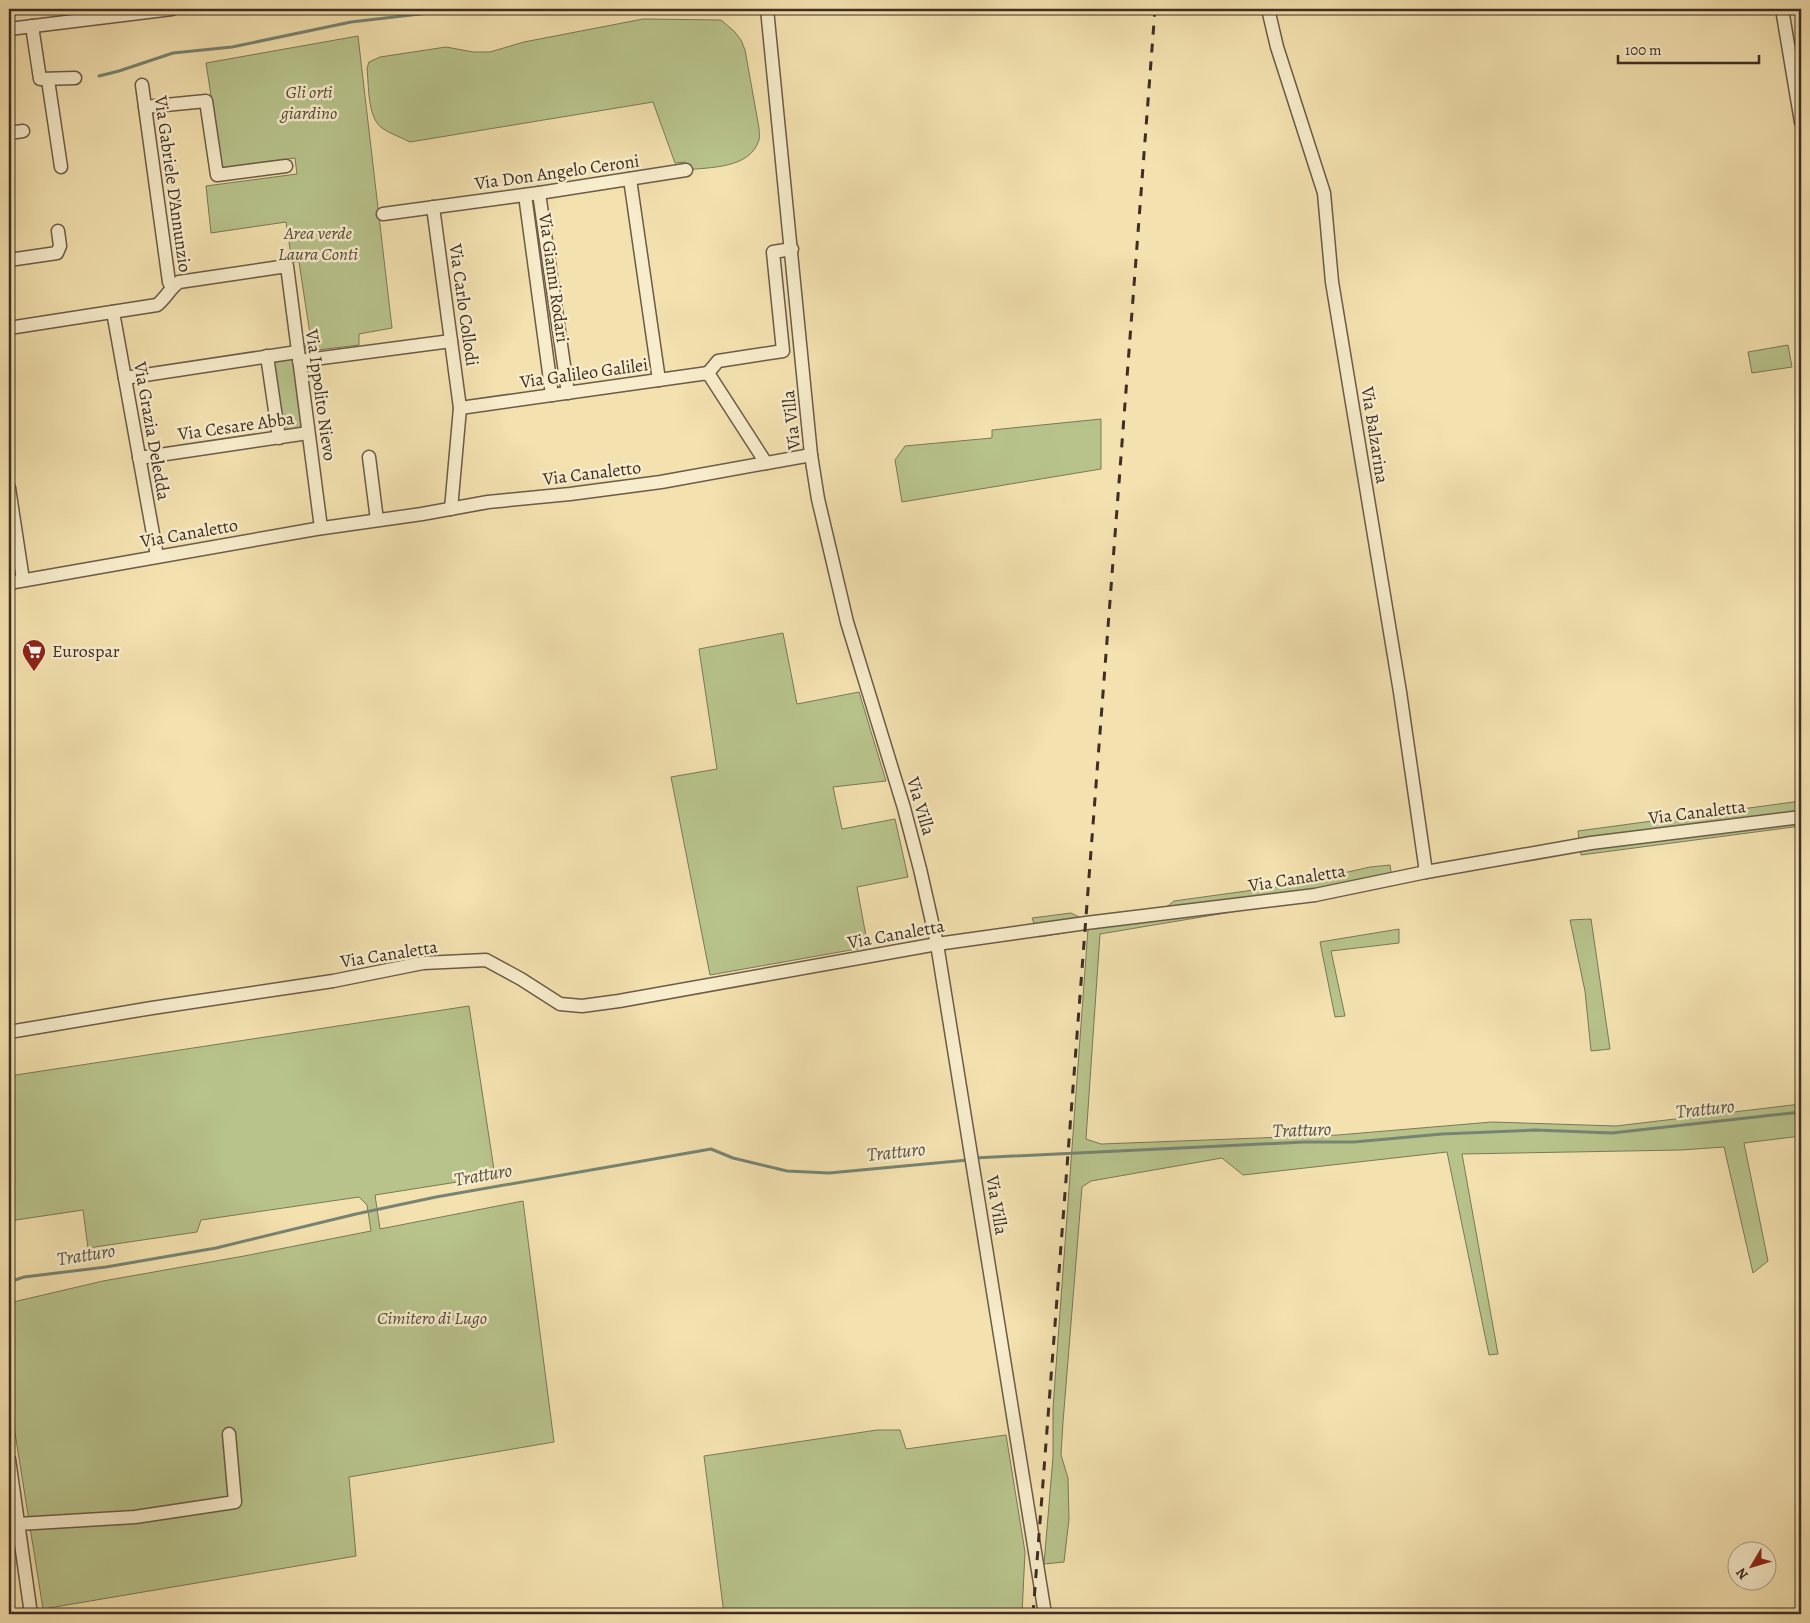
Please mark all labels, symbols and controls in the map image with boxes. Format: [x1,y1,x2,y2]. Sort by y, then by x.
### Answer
scale bar [1618,32,1759,64]
text: 100 m [1625,40,1662,60]
park label: Gli orti giardino [279,80,337,125]
street label: Via Gabriele D'Annunzio [149,93,197,274]
street label: Via Don Angelo Ceroni [472,149,641,196]
street label: Via Gianni Rodari [533,211,575,344]
park label: Area verde Laura Conti [278,221,358,266]
street label: Via Carlo Collodi [443,241,484,368]
street label: Via Ippolito Nievo [300,327,342,462]
street label: Via Galileo Galilei [517,352,650,394]
street label: Via Grazia Deledda [128,359,176,503]
street label: Via Balzarina [1355,384,1395,486]
street label: Via Villa [776,388,806,452]
street label: Via Cesare Abba [175,406,296,446]
street label: Via Canaletto [541,455,642,491]
street label: Via Canaletto [137,513,240,554]
supermarket icon: Eurospar [21,638,47,672]
place label: Eurospar [52,639,120,663]
street label: Via Villa [901,773,941,839]
street label: Via Canaletta [1646,794,1748,830]
street label: Via Canaletta [1246,858,1348,898]
street label: Via Canaletta [845,914,947,954]
street label: Via Canaletta [338,934,440,974]
water label: Tratturo [1674,1093,1736,1125]
water label: Tratturo [1272,1116,1332,1144]
water label: Tratturo [865,1136,927,1168]
water label: Tratturo [452,1157,514,1193]
street label: Via Villa [980,1173,1014,1237]
water label: Tratturo [55,1238,117,1272]
park label: Cimitero di Lugo [377,1306,487,1330]
north arrow [1728,1540,1778,1590]
text: N [1732,1564,1753,1584]

